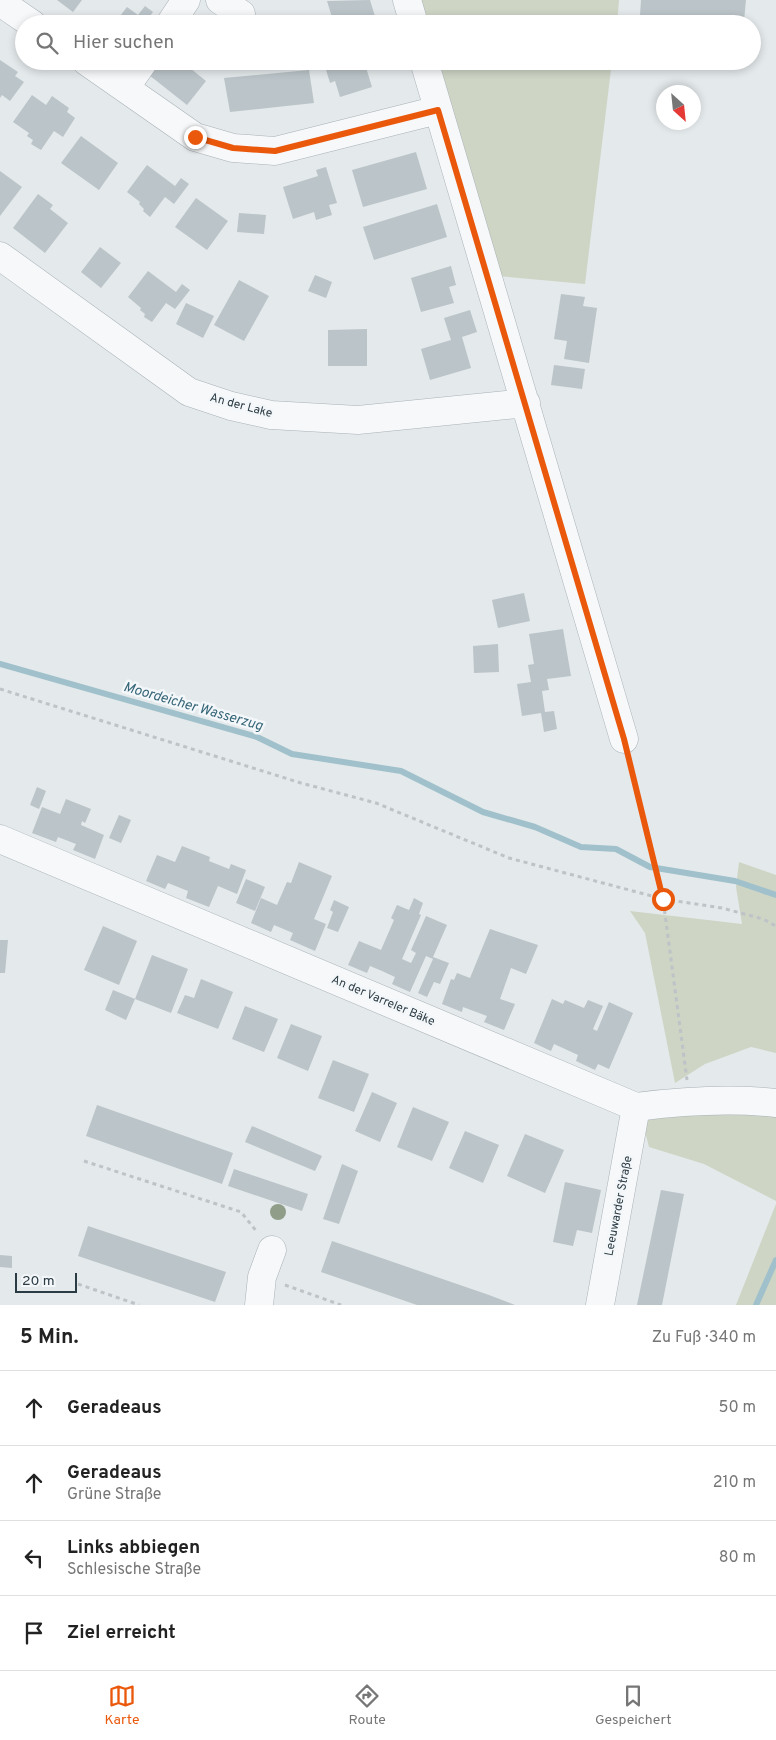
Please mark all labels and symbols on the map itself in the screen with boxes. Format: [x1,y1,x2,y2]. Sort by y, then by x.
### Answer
north arrow [656,85,701,130]
route end [184,126,207,149]
street label: An der Lake [208,390,274,422]
water label: Moordeicher Wasserzug [121,679,265,735]
route start [652,888,675,911]
street label: An der Varreler Bäke [329,972,437,1030]
street label: Leeuwarder Straße [601,1155,637,1257]
scale bar [15,1270,78,1293]

